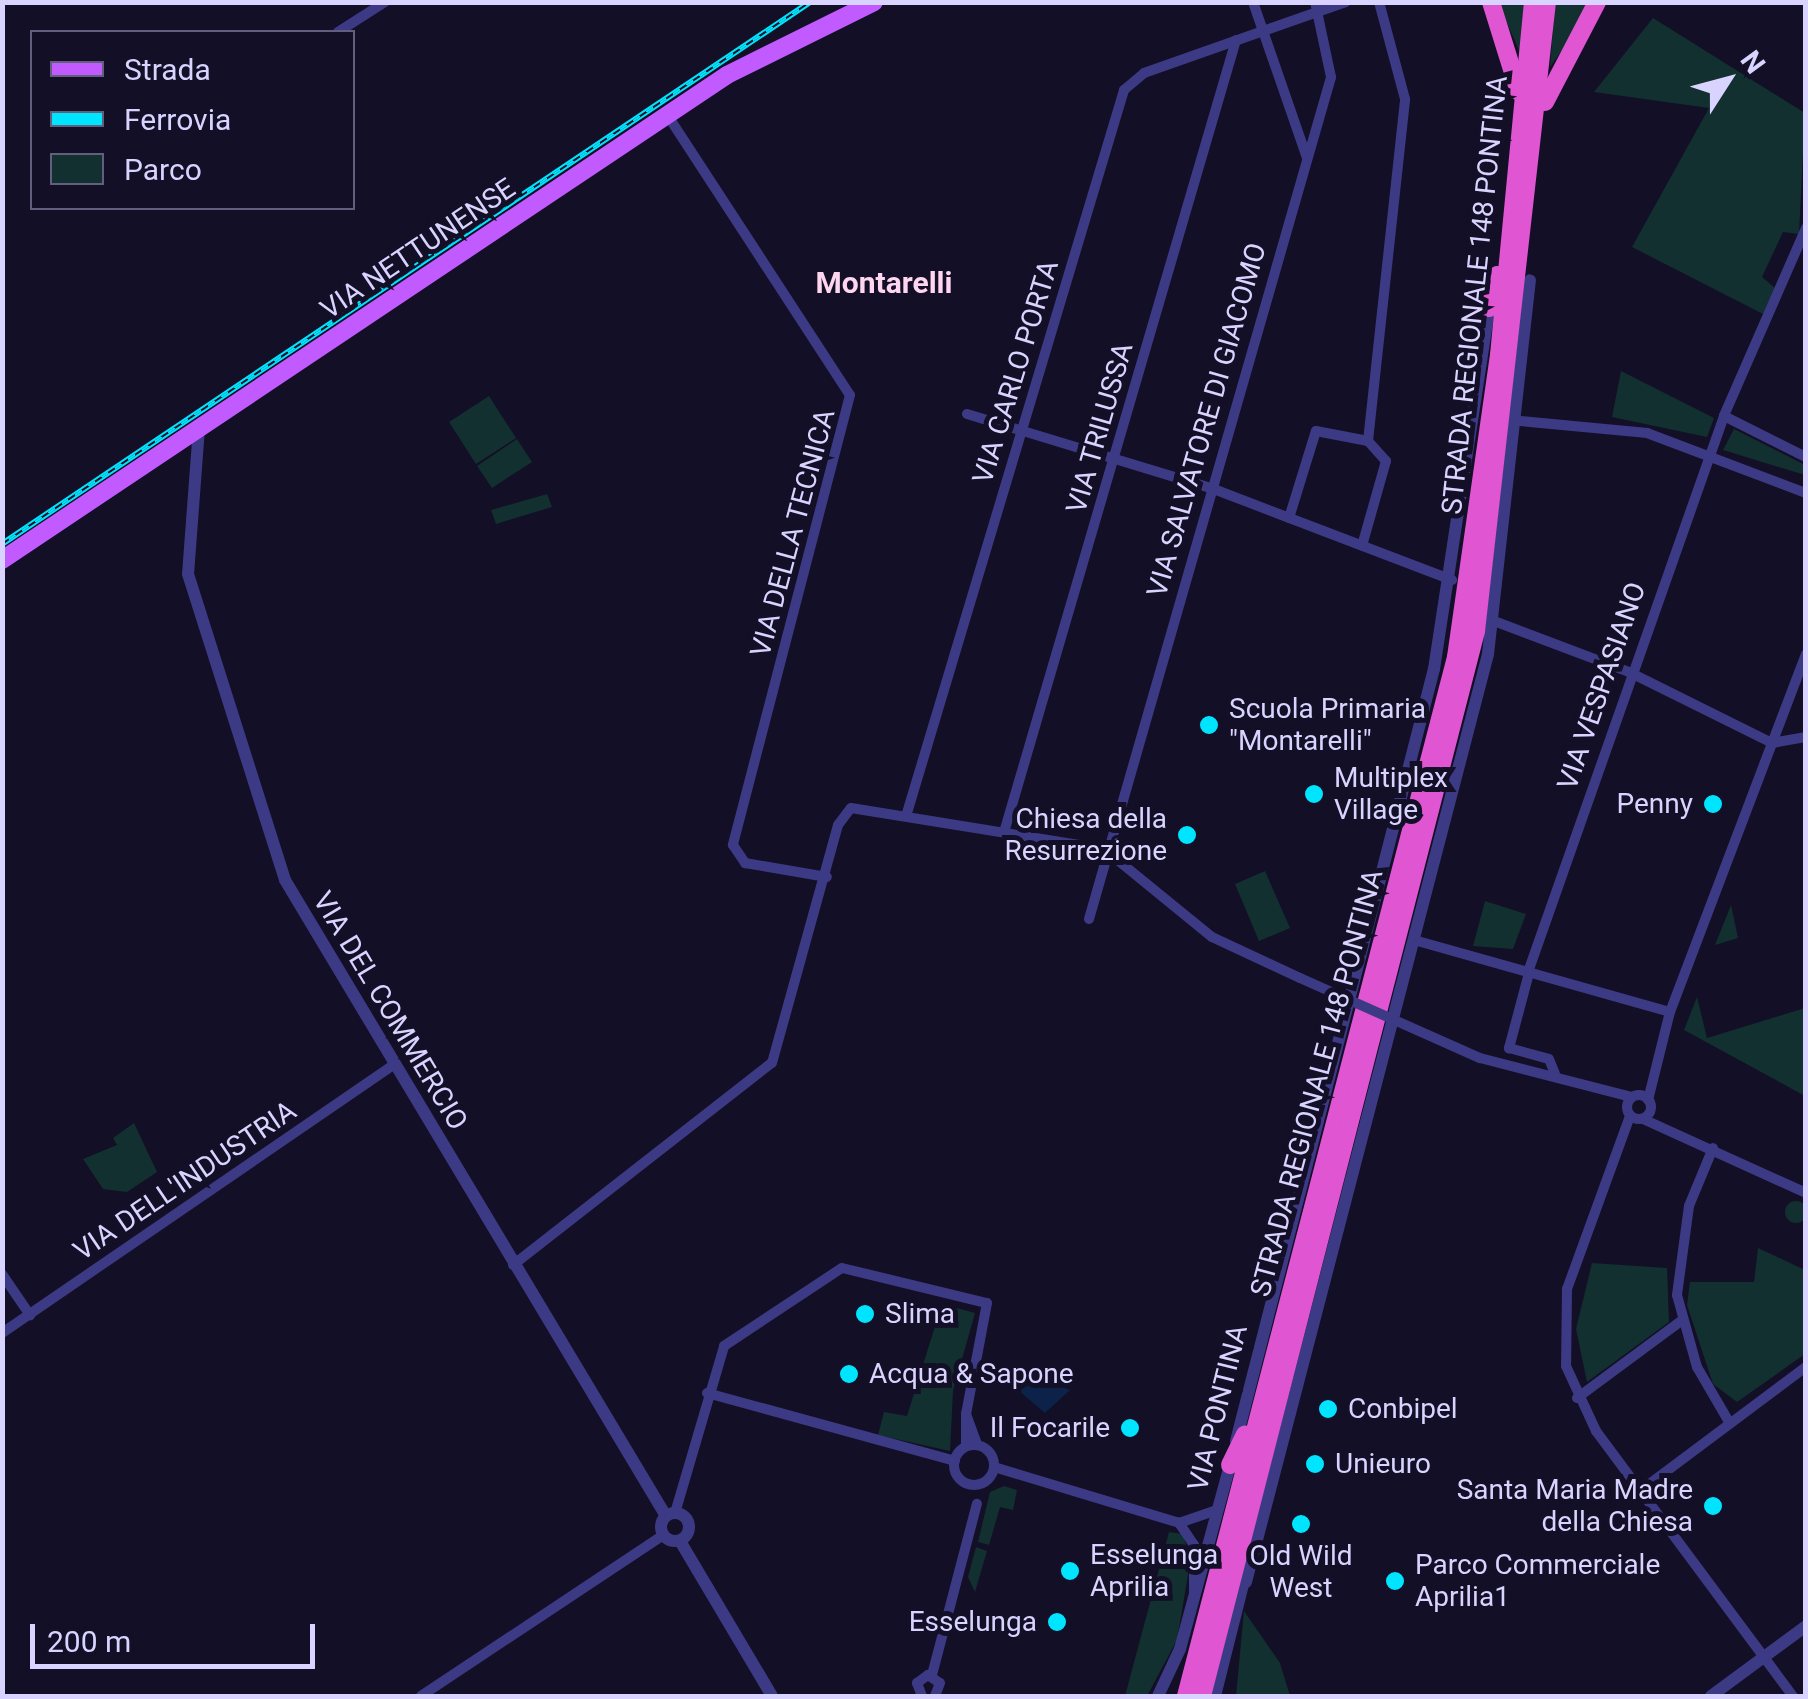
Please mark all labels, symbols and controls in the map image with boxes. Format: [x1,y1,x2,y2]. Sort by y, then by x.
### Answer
legend [30,30,355,210]
north arrow [1678,30,1778,130]
text: N [1734,44,1772,80]
text: Strada [124,52,211,87]
street label: STRADA REGIONALE 148 PONTINA [1435,74,1515,516]
text: Ferrovia [124,102,231,137]
text: Parco [124,152,202,187]
street label: VIA NETTUNENSE [314,172,522,326]
street label: VIA SALVATORE DI GIACOMO [1140,239,1274,601]
street label: VIA CARLO PORTA [966,256,1066,488]
district label: Montarelli [816,265,952,301]
street label: VIA TRILUSSA [1060,339,1140,517]
street label: VIA DELLA TECNICA [744,405,842,661]
street label: VIA VESPASIANO [1551,578,1653,794]
place label: Scuola Primaria "Montarelli" [1229,692,1426,758]
marker: Scuola Primaria "Montarelli" [1198,714,1220,736]
place label: Multiplex Village [1334,761,1448,827]
marker: Multiplex Village [1303,783,1325,805]
place label: Penny [1616,787,1693,821]
marker: Penny [1702,793,1724,815]
place label: Chiesa della Resurrezione [1004,802,1167,868]
marker: Chiesa della Resurrezione [1176,824,1198,846]
street label: STRADA REGIONALE 148 PONTINA [1244,866,1390,1300]
street label: VIA DEL COMMERCIO [306,886,474,1136]
street label: VIA DELL'INDUSTRIA [67,1094,303,1268]
place label: Slima [885,1297,955,1331]
marker: Slima [854,1303,876,1325]
street label: VIA PONTINA [1181,1321,1255,1495]
place label: Acqua & Sapone [869,1357,1074,1391]
marker: Acqua & Sapone [838,1363,860,1385]
place label: Conbipel [1348,1392,1458,1426]
marker: Conbipel [1317,1398,1339,1420]
place label: Il Focarile [990,1411,1110,1445]
marker: Il Focarile [1119,1417,1141,1439]
place label: Unieuro [1335,1447,1431,1481]
marker: Unieuro [1304,1453,1326,1475]
place label: Santa Maria Madre della Chiesa [1457,1473,1693,1539]
marker: Santa Maria Madre della Chiesa [1702,1495,1724,1517]
marker: Old Wild West [1290,1513,1312,1535]
place label: Esselunga Aprilia [1090,1538,1218,1604]
place label: Old Wild West [1249,1539,1353,1605]
place label: Parco Commerciale Aprilia1 [1415,1548,1660,1614]
marker: Esselunga Aprilia [1059,1560,1081,1582]
marker: Parco Commerciale Aprilia1 [1384,1570,1406,1592]
scale bar [35,1604,320,1666]
place label: Esselunga [909,1605,1037,1639]
marker: Esselunga [1046,1611,1068,1633]
text: 200 m [47,1624,131,1659]

